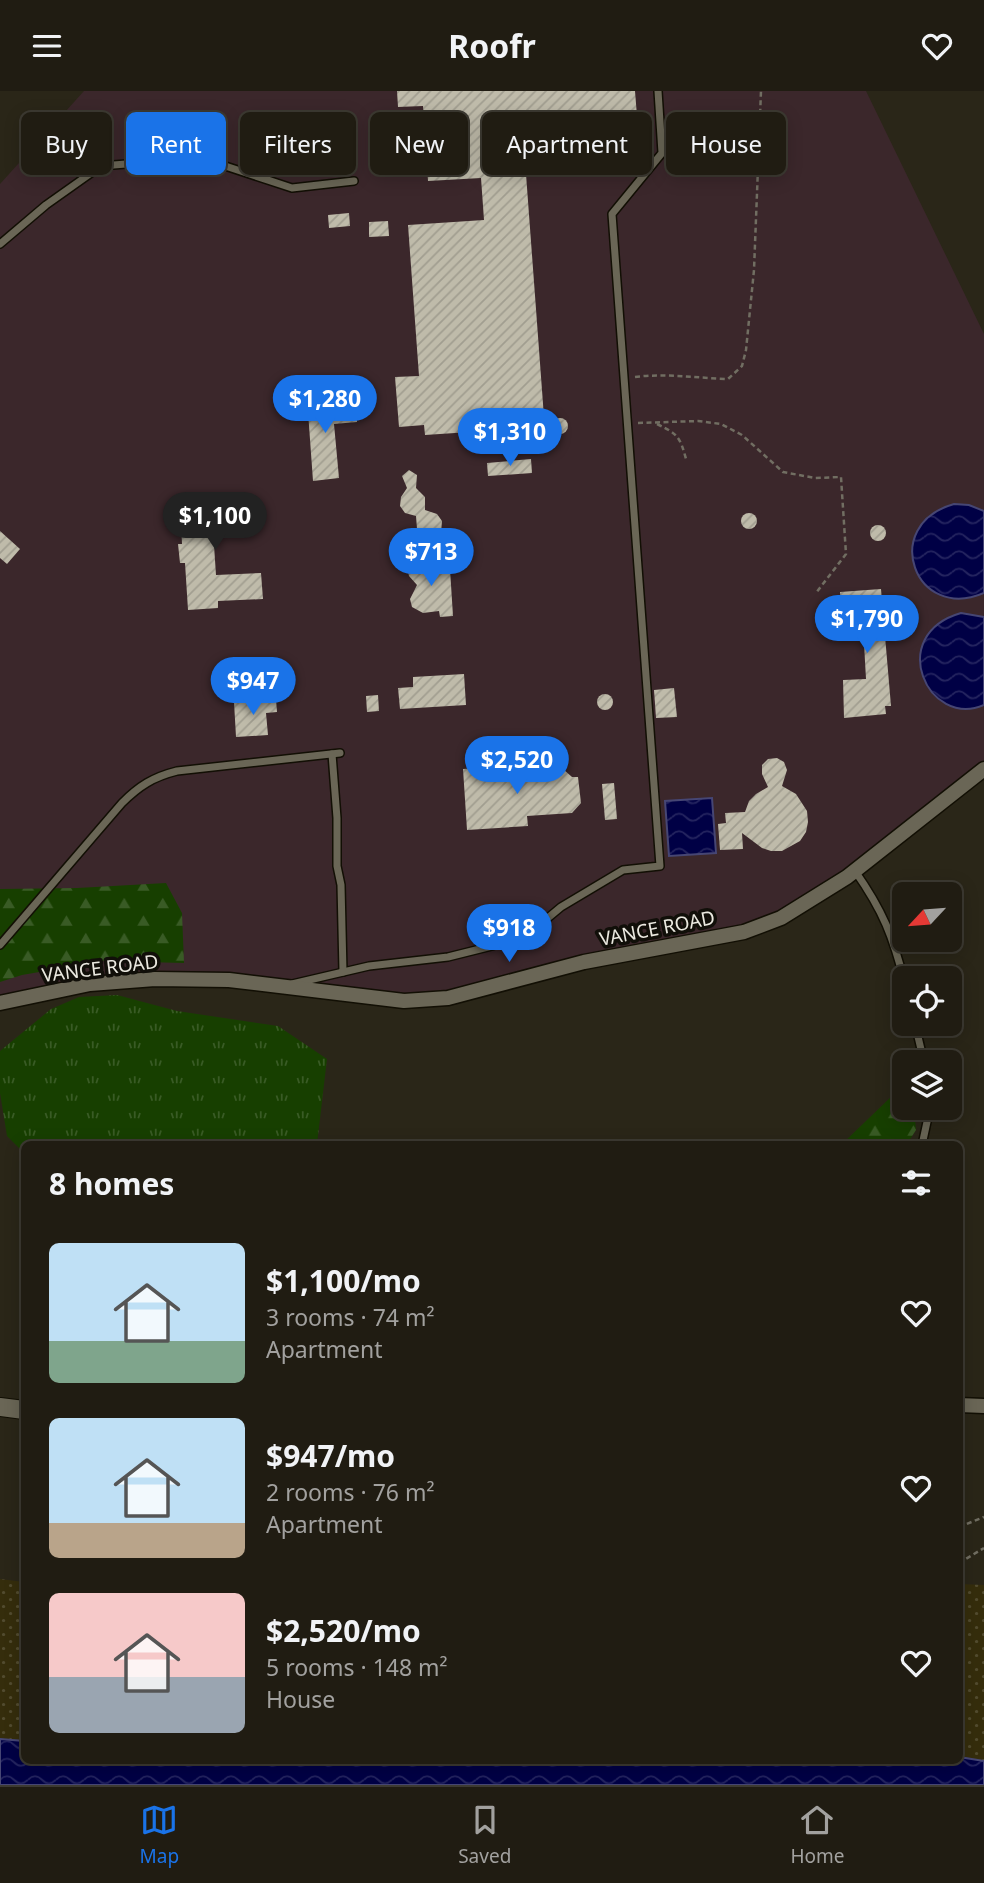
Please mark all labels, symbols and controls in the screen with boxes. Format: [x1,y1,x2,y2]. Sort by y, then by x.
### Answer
text: Roofr [448,24,536,67]
icon: menu [28,27,66,65]
icon: heart [918,27,956,65]
chip: Buy [21,112,112,175]
chip: Rent [126,112,226,175]
chip: Filters [240,112,356,175]
chip: New [370,112,468,175]
chip: Apartment [482,112,652,175]
chip: House [666,112,786,175]
pin: $1,280 [268,375,382,435]
text: $1,280 [289,382,361,414]
pin: $1,310 [453,409,567,468]
text: $1,310 [474,415,546,447]
pin: $1,100 [158,493,272,552]
text: $1,100 [179,499,251,531]
pin: $713 [390,529,472,588]
text: $713 [405,535,457,567]
pin: $1,790 [810,595,924,655]
text: $1,790 [831,602,903,634]
pin: $947 [212,657,294,717]
text: $947 [227,664,279,696]
pin: $2,520 [460,737,574,796]
text: $2,520 [481,743,553,775]
north arrow [892,882,962,952]
map controls [892,882,962,1120]
street label: VANCE ROAD [597,904,717,952]
pin: $918 [468,905,550,964]
text: $918 [483,911,535,943]
street label: VANCE ROAD [40,948,160,988]
button: locate [892,966,962,1036]
button: layers [892,1050,962,1120]
text: 8 homes [49,1163,174,1204]
icon: filters [897,1164,935,1202]
text: $1,100/mo [266,1260,421,1301]
icon: home [105,1271,189,1355]
icon: heart [897,1294,935,1332]
text: 3 rooms · 74 m² [266,1301,435,1333]
text: Apartment [266,1333,383,1365]
text: $947/mo [266,1435,395,1476]
icon: home [105,1446,189,1530]
icon: heart [897,1469,935,1507]
text: 2 rooms · 76 m² [266,1476,435,1508]
text: Apartment [266,1508,383,1540]
text: $2,520/mo [266,1610,421,1651]
icon: home [105,1621,189,1705]
icon: heart [897,1644,935,1682]
text: 5 rooms · 148 m² [266,1651,448,1683]
text: House [266,1683,335,1715]
tab: Map [140,1801,179,1869]
tab: Saved [458,1801,511,1869]
tab: Home [790,1801,844,1869]

